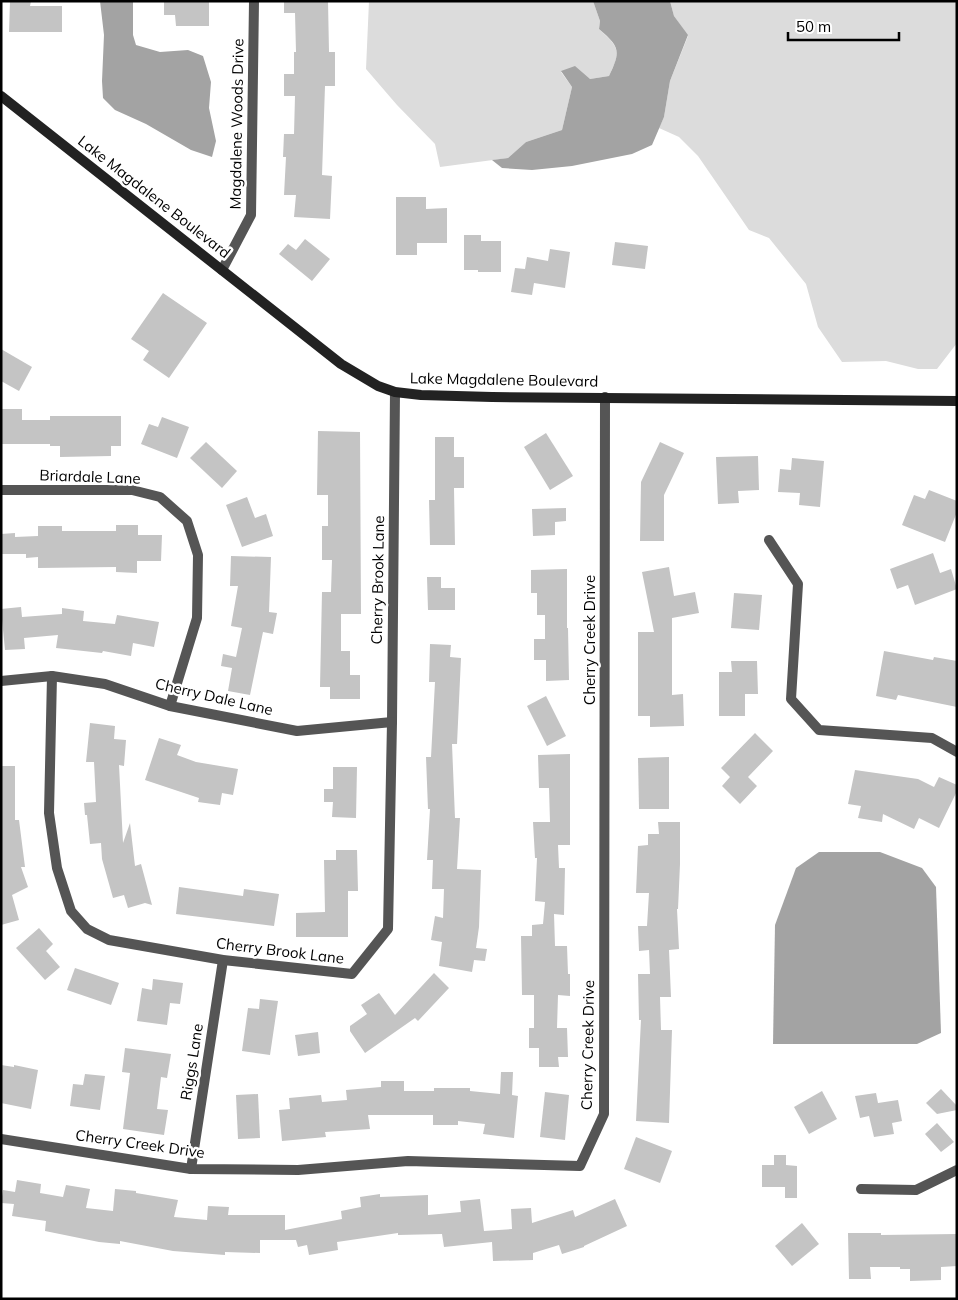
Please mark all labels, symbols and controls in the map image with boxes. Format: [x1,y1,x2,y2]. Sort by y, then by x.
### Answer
scale bar [788,10,899,42]
text: 50 m [796,17,831,36]
street label: Magdalene Woods Drive [226,38,247,210]
street label: Lake Magdalene Boulevard [74,131,234,262]
street label: Lake Magdalene Boulevard [410,368,598,391]
street label: Briardale Lane [39,465,141,488]
street label: Cherry Brook Lane [367,515,388,645]
street label: Cherry Creek Drive [580,575,599,705]
street label: Cherry Dale Lane [153,674,275,719]
street label: Cherry Brook Lane [215,933,345,968]
street label: Cherry Creek Drive [577,980,598,1110]
street label: Riggs Lane [176,1022,207,1102]
street label: Cherry Creek Drive [74,1125,206,1162]

